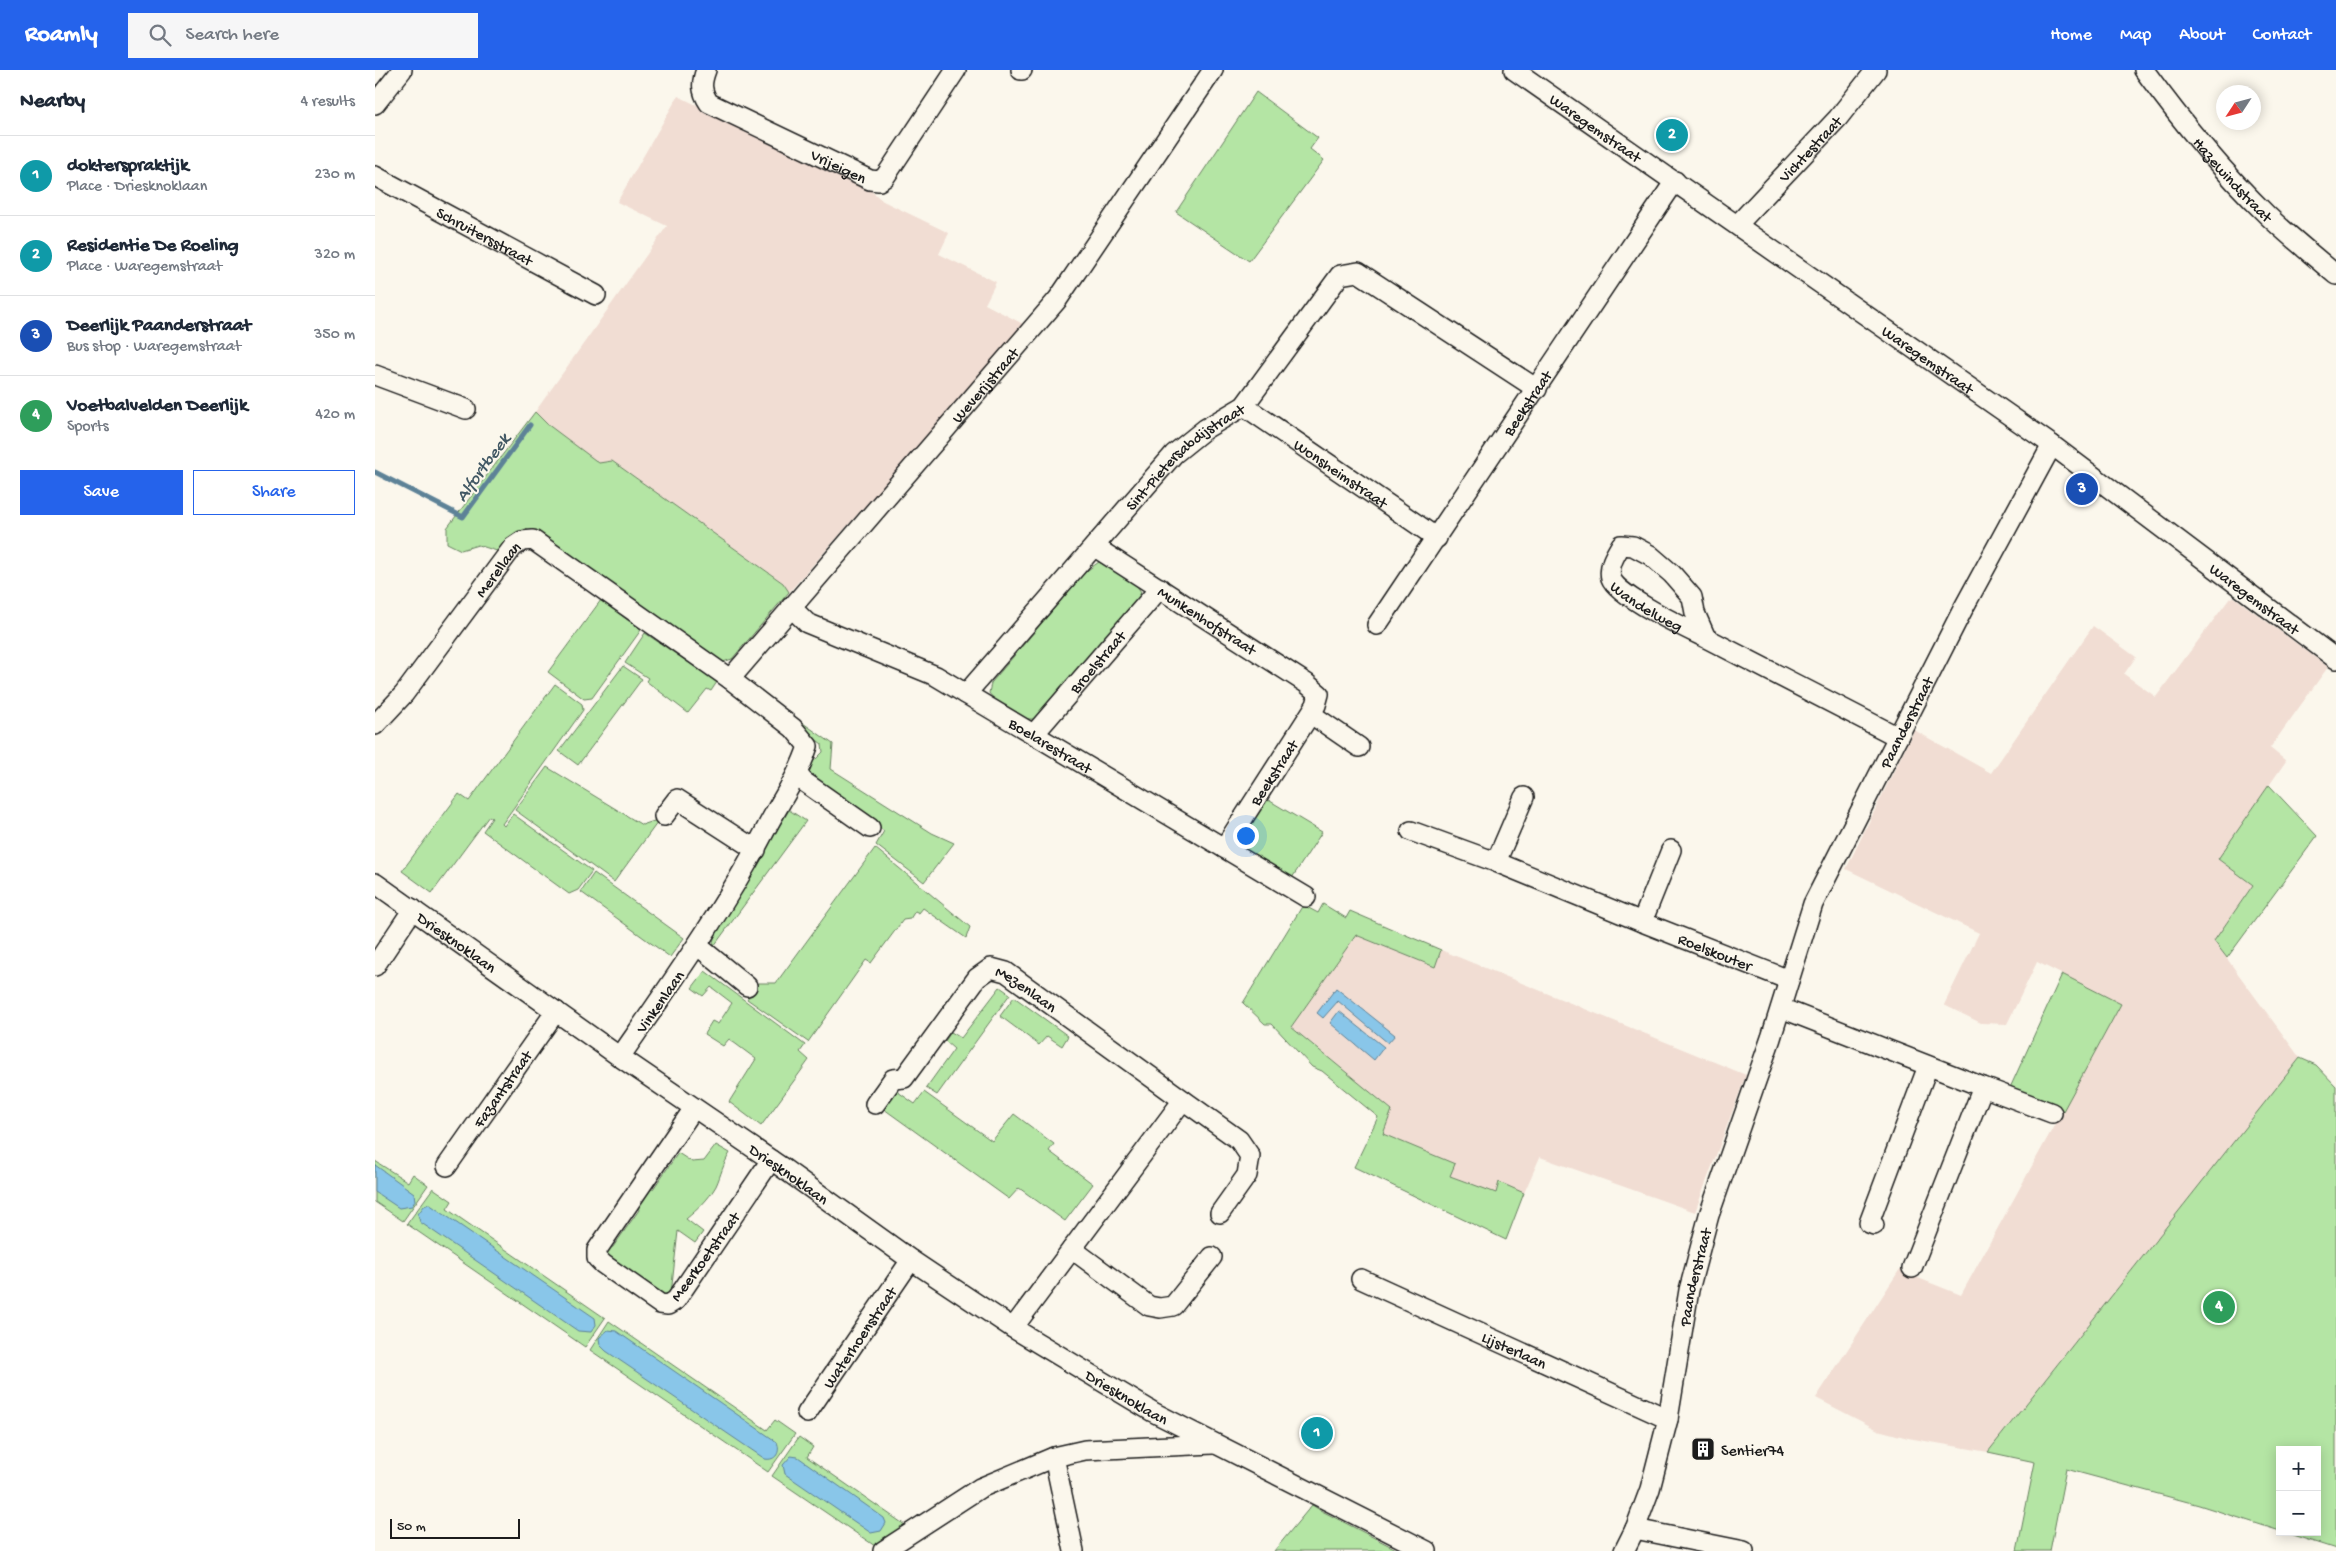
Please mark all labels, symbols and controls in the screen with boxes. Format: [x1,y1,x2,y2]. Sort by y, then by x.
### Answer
search box [128,13,478,58]
text: Roamly [25,21,98,50]
icon: search [146,21,174,49]
text: Search here [186,24,279,47]
text: Home [2050,25,2092,46]
text: Map [2120,25,2151,46]
text: About [2179,25,2225,46]
text: Contact [2253,25,2311,46]
north arrow [2216,85,2261,130]
text: Nearby [20,90,85,115]
street label: Waregemstraat [1544,92,1645,169]
text: 4 results [300,93,355,112]
street label: Vichtestraat [1776,113,1849,188]
pin: 2 [1656,116,1688,154]
street label: Hazewindstraat [2187,135,2276,229]
street label: Vrijeigen [806,147,869,190]
text: dokterspraktijk [67,155,189,178]
text: 1 [33,166,39,185]
text: 230 m [315,166,355,185]
text: Place · Driesknoklaan [67,178,207,197]
street label: Schruitersstraat [432,205,536,273]
text: Residentie De Roeling [67,235,238,258]
text: 2 [32,246,40,265]
text: 320 m [315,246,355,265]
text: Place · Waregemstraat [67,258,222,277]
text: Deerlijk Paanderstraat [67,315,251,338]
street label: Waregemstraat [1877,323,1977,401]
text: 3 [32,326,40,345]
text: 350 m [314,326,355,345]
text: Bus stop · Waregemstraat [67,338,241,357]
street label: Weverijstraat [949,344,1025,428]
street label: Beekstraat [1500,367,1559,441]
text: Voetbalvelden Deerlijk [67,395,248,418]
street label: Sint-Pietersabdijstraat [1123,401,1251,516]
text: 4 [32,406,40,425]
text: 420 m [315,406,355,425]
text: Sports [67,418,109,437]
water label: Alfortbeek [452,429,517,507]
street label: Wonsheimstraat [1289,437,1391,515]
button: Save [20,470,183,515]
button: Share [193,470,355,515]
pin: 3 [2066,470,2098,508]
street label: Merellaan [473,538,526,602]
street label: Waregemstraat [2204,561,2303,642]
street label: Wandelweg [1605,579,1685,638]
street label: Munkenhofstraat [1153,584,1260,662]
street label: Broelstraat [1067,627,1132,699]
street label: Paanderstraat [1877,673,1940,773]
street label: Boelarestraat [1003,715,1095,781]
street label: Beekstraat [1247,736,1305,811]
your location [1233,823,1259,849]
street label: Driesknoklaan [411,909,499,979]
street label: Roelskouter [1675,931,1755,978]
street label: Mezenlaan [993,964,1059,1019]
street label: Vinkenlaan [633,968,690,1039]
street label: Fazantstraat [470,1047,539,1133]
street label: Driesknoklaan [743,1141,831,1211]
street label: Meerkoetstraat [668,1208,747,1306]
street label: Paanderstraat [1677,1226,1718,1329]
street label: Waterhoenstraat [821,1283,904,1393]
pin: 4 [2203,1288,2235,1326]
street label: Lijsterlaan [1478,1329,1549,1375]
street label: Driesknoklaan [1080,1367,1171,1431]
pin: 1 [1301,1414,1333,1452]
building icon: Sentier74 [1690,1436,1716,1462]
place label: Sentier74 [1721,1443,1785,1462]
map controls [2276,1446,2321,1536]
button: + [2276,1446,2321,1491]
button: − [2276,1491,2321,1536]
scale bar [390,1516,520,1539]
text: 50 m [397,1519,426,1536]

